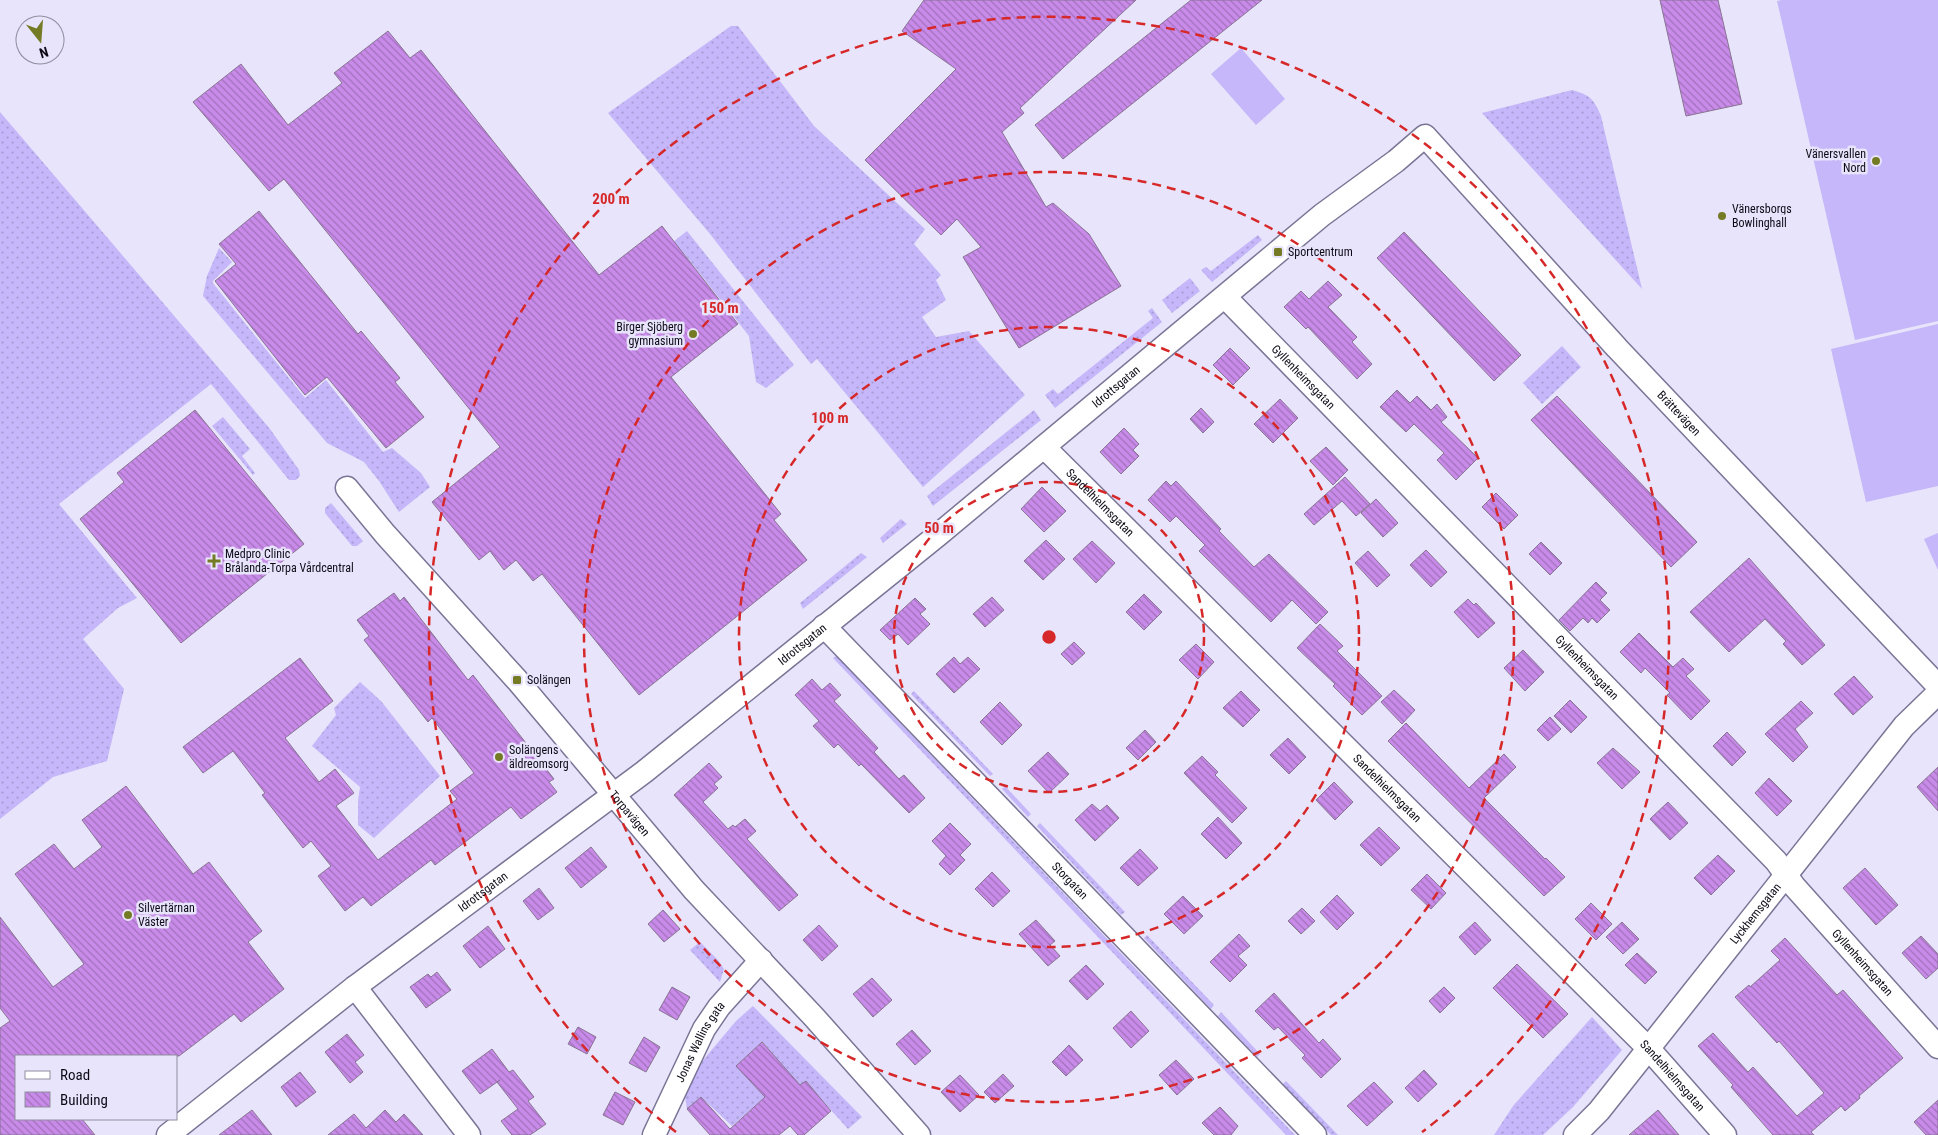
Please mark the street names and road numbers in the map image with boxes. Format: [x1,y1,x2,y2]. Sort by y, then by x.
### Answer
street label: Gyllenheimsgatan [1269,342,1338,412]
street label: Idrottsgatan [1089,363,1143,411]
street label: Brättevägen [1654,388,1704,439]
street label: Sandelhielmsgatan [1063,466,1137,540]
street label: Idrottsgatan [775,621,829,668]
street label: Gyllenheimsgatan [1552,632,1622,703]
street label: Sandelhielmsgatan [1350,752,1424,825]
street label: Torpavägen [606,788,653,839]
street label: Storgatan [1049,859,1091,902]
street label: Idrottsgatan [456,869,511,915]
street label: Lyckhemsgatan [1727,880,1784,947]
street label: Gyllenheimsgatan [1829,926,1896,999]
street label: Jonas Wallins gata [673,998,728,1084]
street label: Sandelhielmsgatan [1637,1037,1708,1114]

